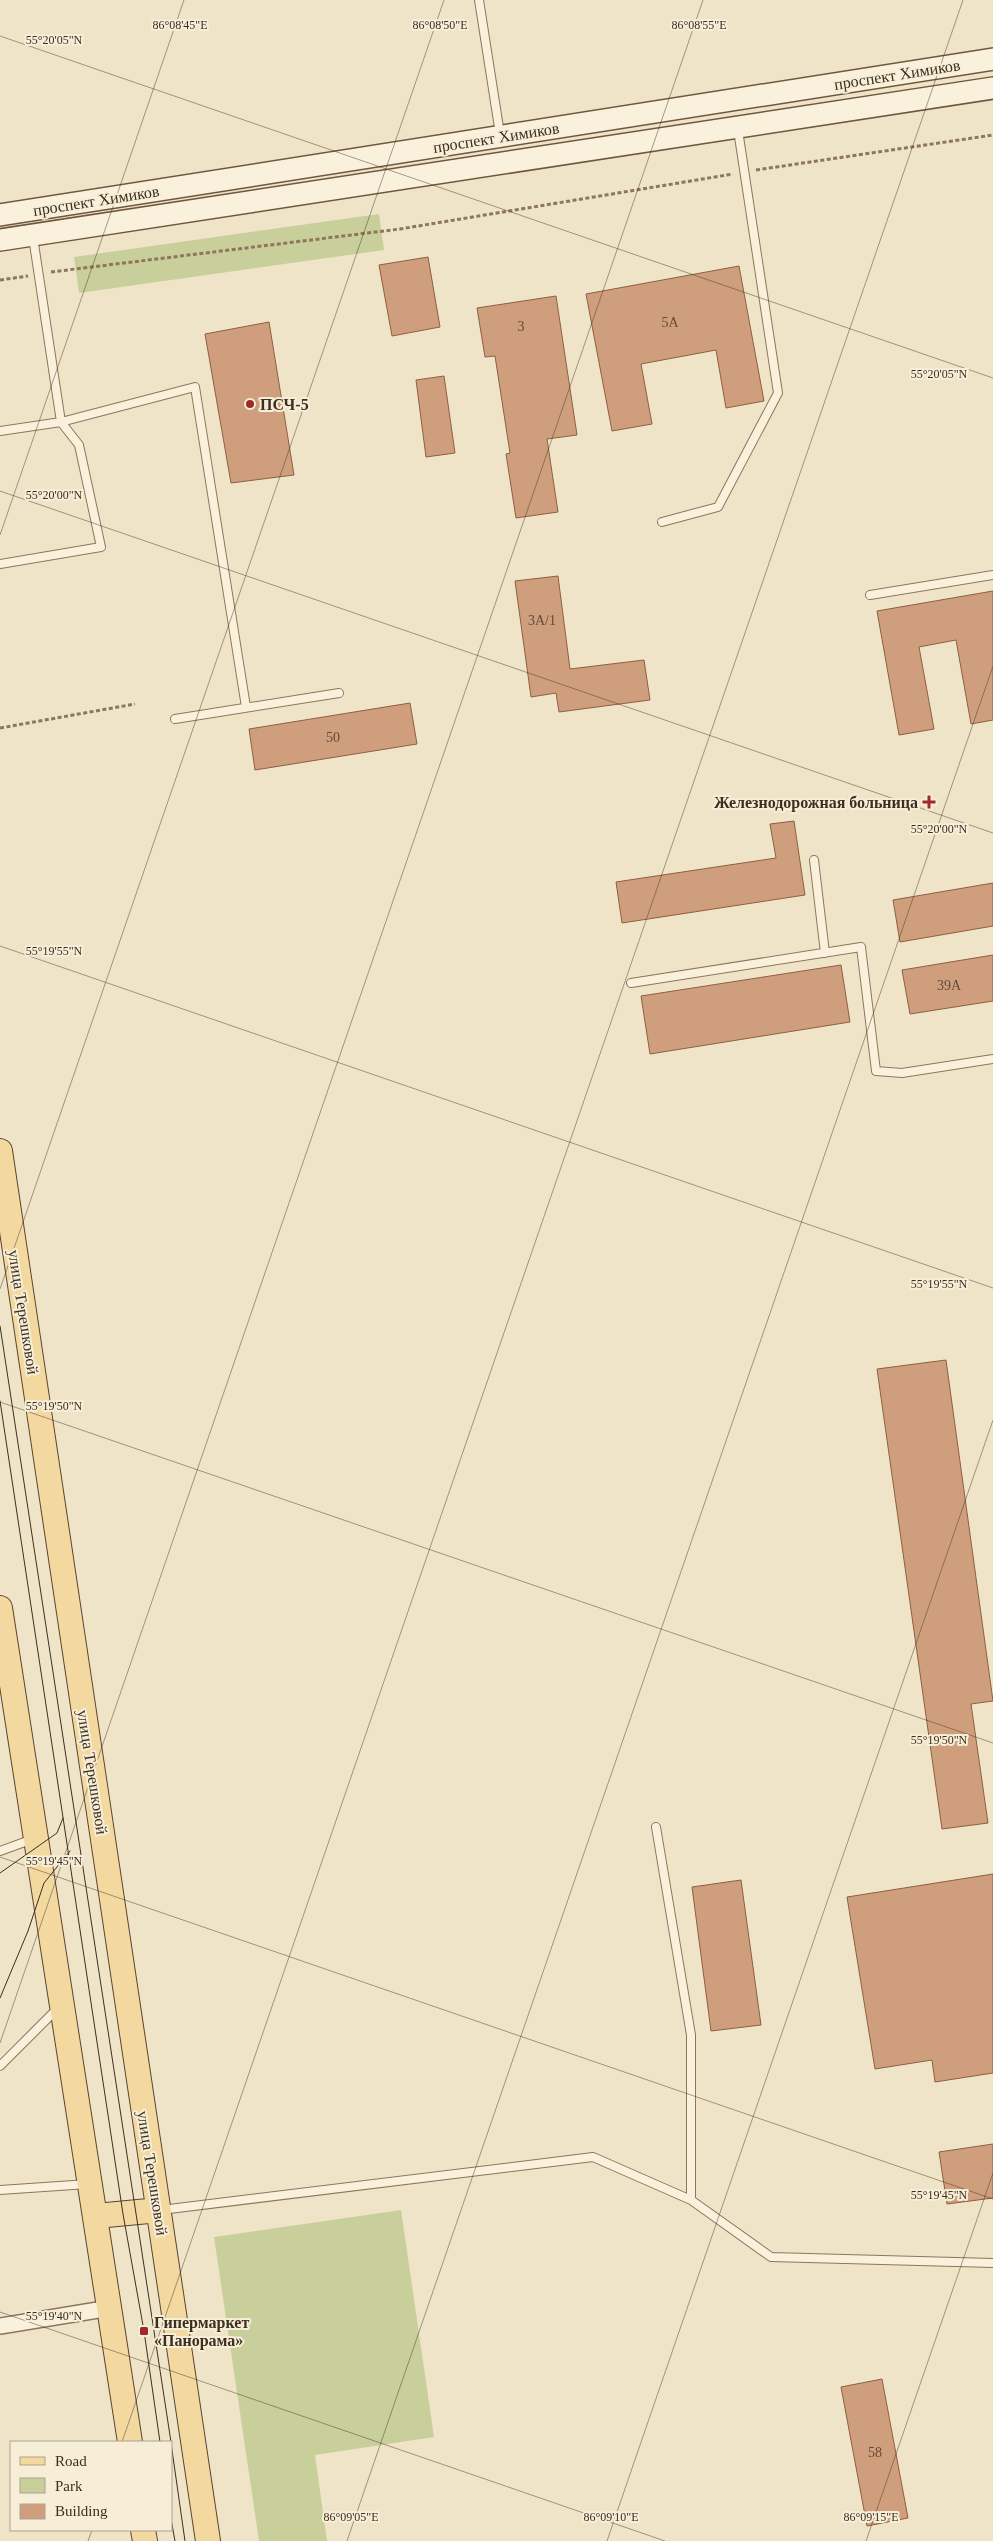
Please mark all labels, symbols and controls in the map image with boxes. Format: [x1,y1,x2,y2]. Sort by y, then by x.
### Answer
text: 86°08'45"E [152,18,208,32]
text: 86°08'50"E [412,18,468,32]
text: 86°08'55"E [671,18,727,32]
text: 55°20'05"N [26,33,83,47]
street label: проспект Химиков [833,56,962,94]
street label: проспект Химиков [432,119,561,157]
street label: проспект Химиков [32,182,161,220]
house number: 5А [661,315,679,330]
house number: 3 [518,319,525,334]
text: 55°20'05"N [911,367,968,381]
place label: ПСЧ-5 [260,396,309,413]
marker: ПСЧ-5 [244,398,256,410]
text: 55°20'00"N [26,488,83,502]
house number: 3А/1 [528,613,556,628]
house number: 50 [326,730,340,745]
place label: Железнодорожная больница [714,794,918,812]
marker: Железнодорожная больница [922,795,936,809]
text: 55°20'00"N [911,822,968,836]
text: 55°19'55"N [26,944,83,958]
house number: 39А [937,978,962,993]
street label: улица Терешковой [4,1248,42,1376]
text: 55°19'55"N [911,1277,968,1291]
text: 55°19'50"N [26,1399,83,1413]
street label: улица Терешковой [73,1708,111,1836]
text: 55°19'50"N [911,1733,968,1747]
text: 55°19'45"N [26,1854,83,1868]
street label: улица Терешковой [133,2109,171,2237]
text: 55°19'45"N [911,2188,968,2202]
text: 55°19'40"N [26,2309,83,2323]
place label: Гипермаркет «Панорама» [154,2314,249,2350]
marker: Гипермаркет «Панорама» [138,2325,150,2337]
legend [10,2441,172,2531]
house number: 58 [868,2445,882,2460]
text: Road [55,2453,87,2469]
text: Park [55,2478,83,2494]
text: Building [55,2503,108,2519]
text: 86°09'05"E [323,2510,379,2524]
text: 86°09'10"E [583,2510,639,2524]
text: 86°09'15"E [843,2510,899,2524]

